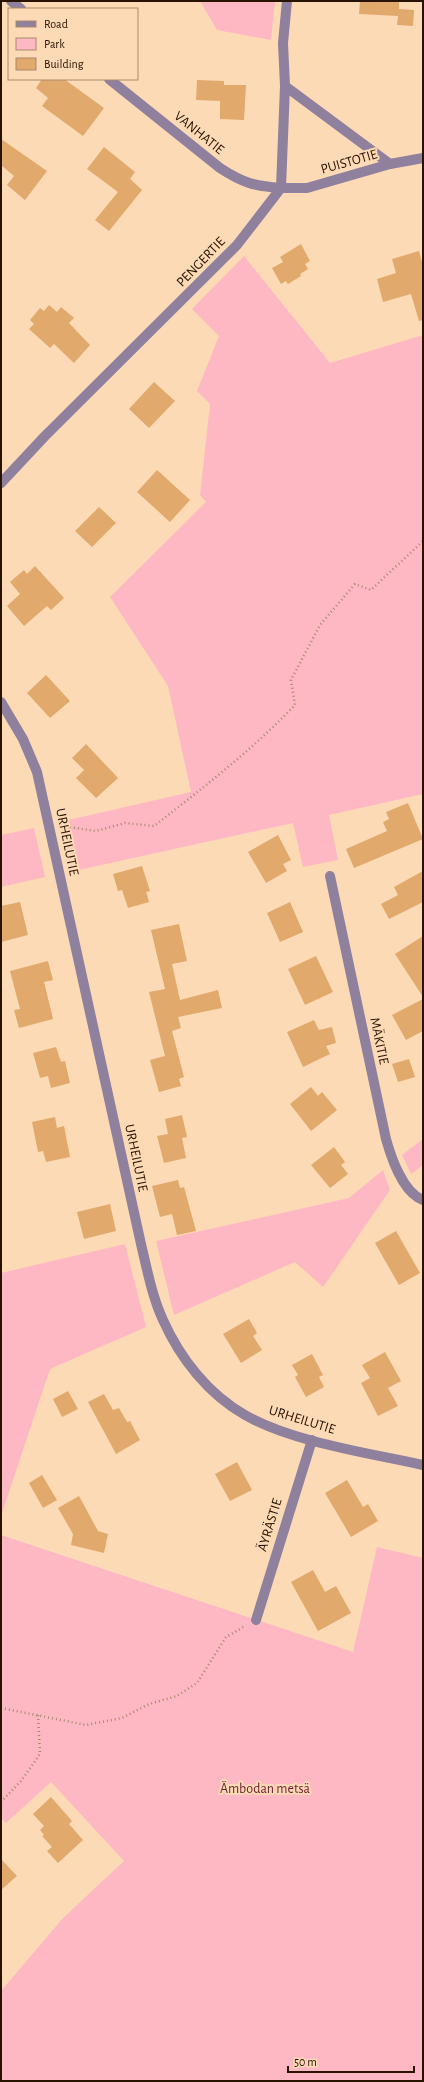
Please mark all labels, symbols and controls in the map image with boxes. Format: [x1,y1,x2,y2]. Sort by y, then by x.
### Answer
legend [8,8,138,80]
text: Road [44,18,68,30]
text: Park [44,38,65,50]
text: Building [44,58,84,70]
street label: VANHATIE [171,109,227,157]
street label: PUISTOTIE [319,147,379,177]
street label: PENGERTIE [174,234,228,290]
street label: URHEILUTIE [53,807,81,877]
street label: MÄKITIE [367,1016,393,1066]
street label: URHEILUTIE [122,1123,150,1193]
street label: URHEILUTIE [267,1403,337,1437]
street label: ÄYRÄSTIE [253,1496,285,1553]
park label: Ämbodan metsä [220,1780,311,1796]
scale bar [288,2048,414,2074]
text: 50 m [294,2056,317,2068]

